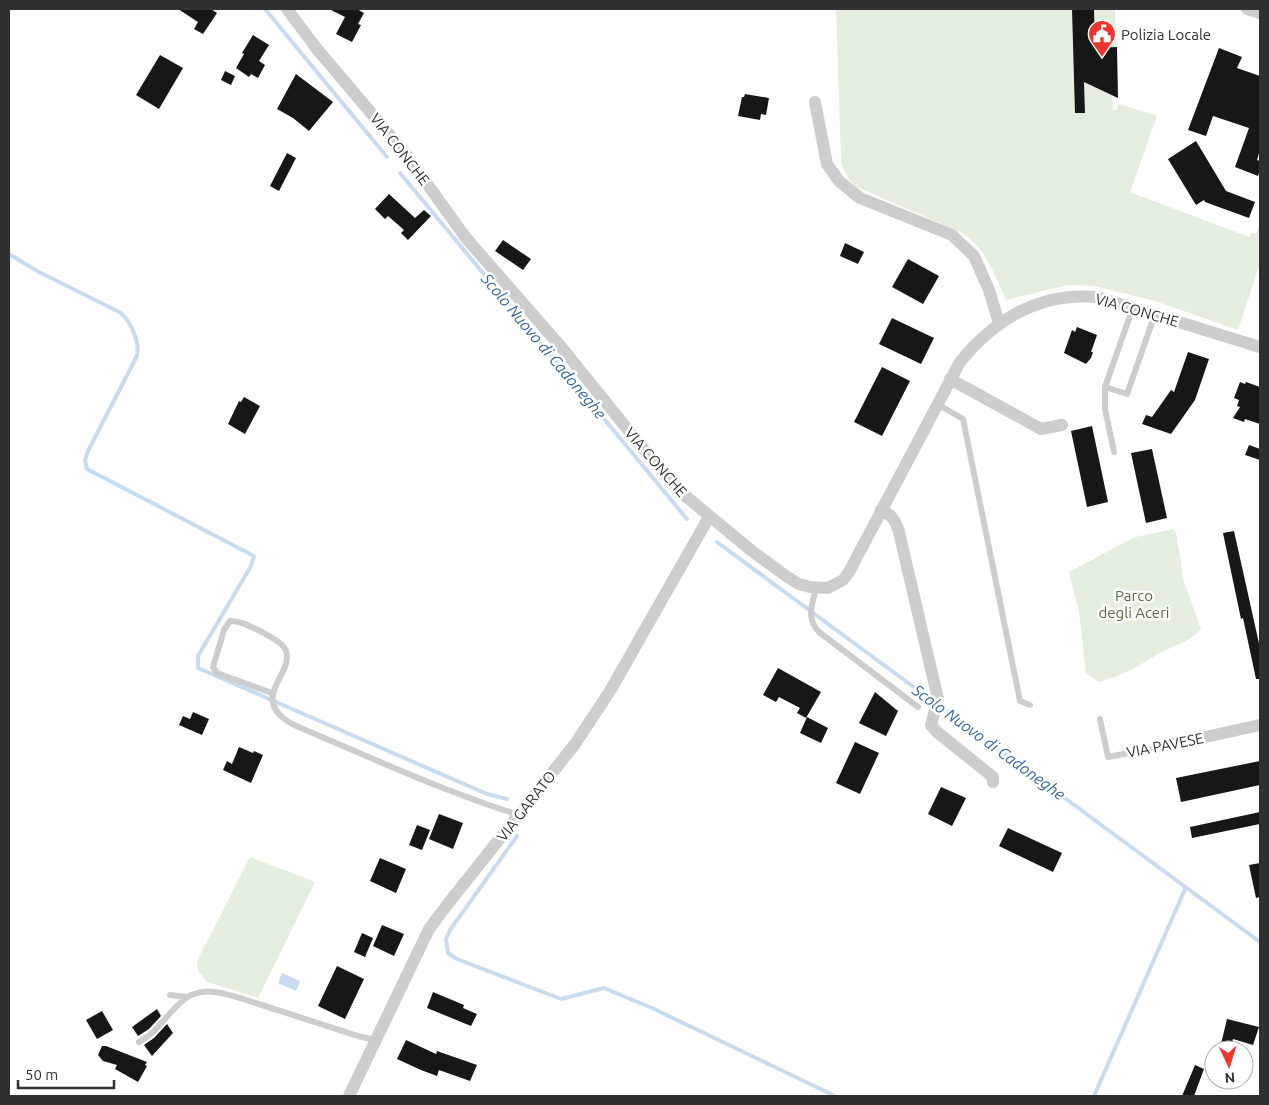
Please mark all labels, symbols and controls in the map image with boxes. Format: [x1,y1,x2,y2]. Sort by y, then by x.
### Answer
public building icon: Polizia Locale [1087,19,1117,58]
place label: Polizia Locale [1121,26,1211,43]
street label: VIA CONCHE [367,110,433,188]
water label: Scolo Nuovo di Cadoneghe [477,269,610,422]
street label: VIA CONCHE [1093,290,1181,330]
street label: VIA CONCHE [621,424,691,500]
park label: Parco degli Aceri [1099,587,1169,621]
water label: Scolo Nuovo di Cadoneghe [908,680,1069,803]
street label: VIA PAVESE [1125,729,1205,761]
street label: VIA GARATO [493,767,559,845]
north arrow [1204,1040,1254,1090]
scale bar [18,1058,114,1090]
text: 50 m [25,1066,58,1083]
text: N [1224,1070,1236,1086]

